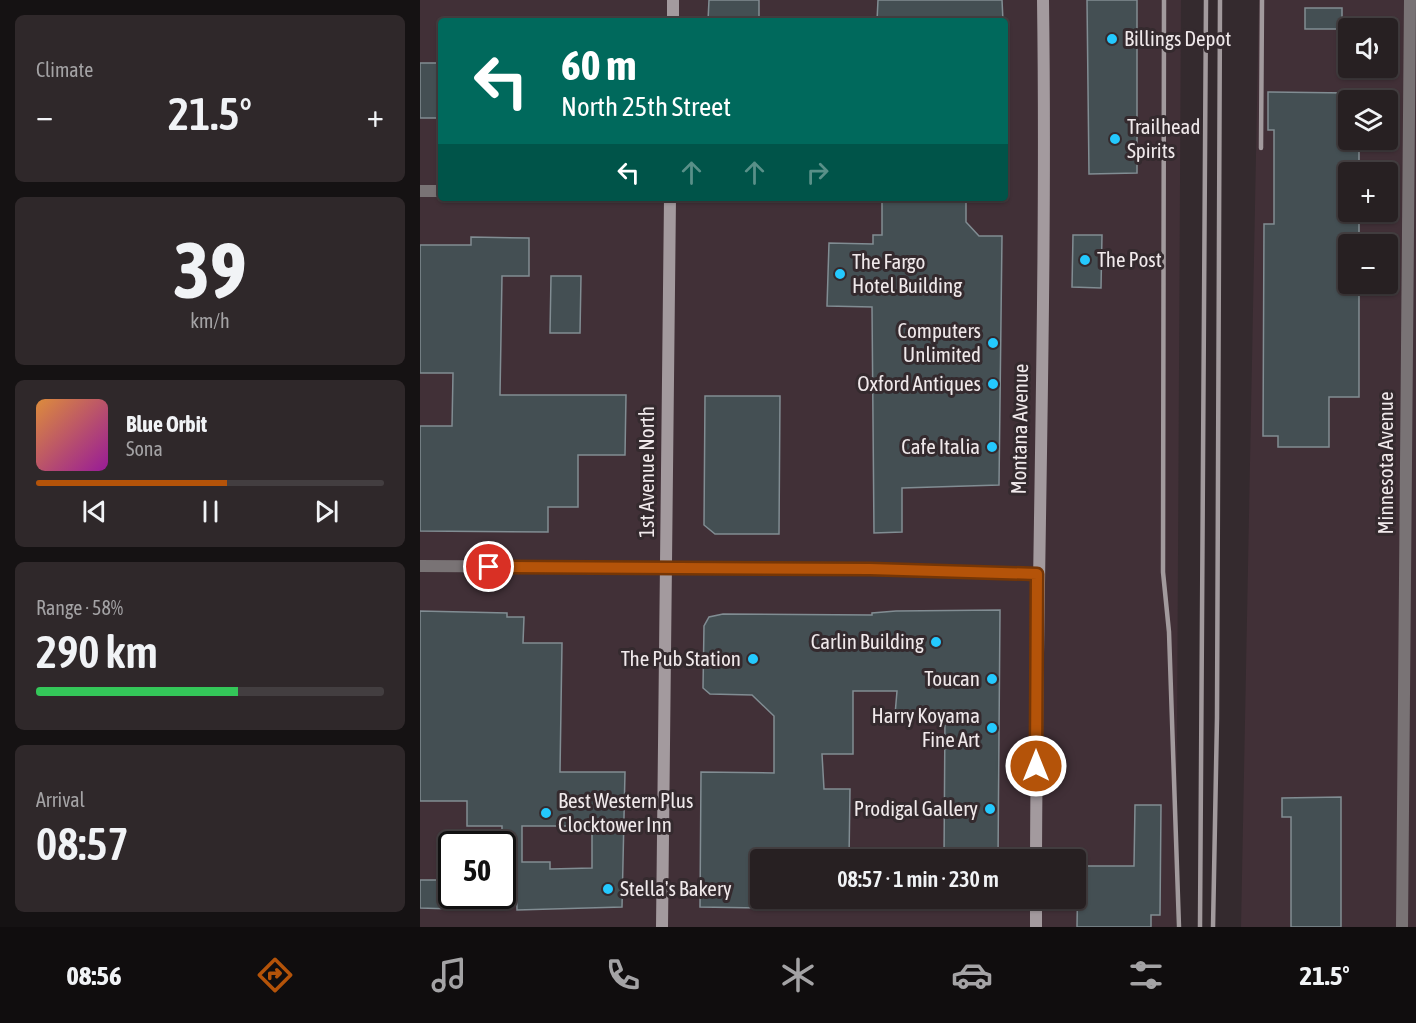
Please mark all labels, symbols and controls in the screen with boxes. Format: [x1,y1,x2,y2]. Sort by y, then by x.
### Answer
map controls [1338,18,1398,294]
button: sound [1338,18,1398,78]
place label: Billings Depot [1124,26,1231,50]
marker: Billings Depot [1105,32,1119,46]
text: 60 m [561,41,636,89]
icon: left [462,42,540,120]
text: Climate [36,58,93,81]
text: 21.5° [168,88,252,140]
button: layers [1338,90,1398,150]
text: North 25th Street [561,91,731,122]
text: − [36,96,53,134]
text: + [367,96,384,134]
place label: Trailhead Spirits [1127,114,1200,162]
marker: Trailhead Spirits [1108,132,1122,146]
icon: left [612,156,645,189]
icon: ahead [675,156,708,189]
icon: ahead [738,156,771,189]
icon: right [801,156,834,189]
button: + [1338,162,1398,222]
text: 39 [173,225,247,315]
button: − [1338,234,1398,294]
place label: The Post [1097,247,1162,271]
place label: The Fargo Hotel Building [852,249,962,297]
marker: The Post [1078,253,1092,267]
marker: The Fargo Hotel Building [833,267,847,281]
text: km/h [190,309,230,332]
place label: Computers Unlimited [897,318,981,366]
marker: Computers Unlimited [986,336,1000,350]
street label: Montana Avenue [1006,363,1032,495]
place label: Oxford Antiques [857,371,981,395]
marker: Oxford Antiques [986,377,1000,391]
street label: Minnesota Avenue [1373,392,1397,534]
street label: 1st Avenue North [634,406,658,538]
text: Blue Orbit [126,411,207,437]
place label: Cafe Italia [901,434,980,458]
text: Sona [126,437,163,460]
marker: Cafe Italia [985,440,999,454]
icon: previous [78,495,111,528]
icon: pause [194,495,227,528]
icon: next [310,495,343,528]
pin [463,541,514,592]
icon: arrive [472,550,505,583]
text: Range · 58% [36,596,123,619]
text: 290 km [36,626,158,678]
place label: Carlin Building [811,629,924,653]
marker: Carlin Building [929,635,943,649]
place label: The Pub Station [621,646,741,670]
marker: The Pub Station [746,652,760,666]
place label: Toucan [924,666,980,690]
marker: Toucan [985,672,999,686]
place label: Harry Koyama Fine Art [871,703,980,751]
marker: Harry Koyama Fine Art [985,721,999,735]
position arrow [1004,734,1068,798]
text: Arrival [36,788,85,811]
place label: Best Western Plus Clocktower Inn [558,788,693,836]
place label: Prodigal Gallery [854,796,978,820]
marker: Prodigal Gallery [983,802,997,816]
marker: Best Western Plus Clocktower Inn [539,806,553,820]
text: 08:57 [36,818,129,870]
speed limit sign: 50 [438,831,516,909]
text: 08:57 · 1 min · 230 m [837,866,999,892]
place label: Stella's Bakery [620,876,732,900]
marker: Stella's Bakery [601,882,615,896]
icon: directions [254,954,296,996]
icon: music [428,954,470,996]
icon: phone [602,954,644,996]
icon: climate [777,954,819,996]
icon: car [951,954,993,996]
icon: filters [1125,954,1167,996]
text: 08:56 [66,960,122,991]
text: 21.5° [1299,960,1350,991]

